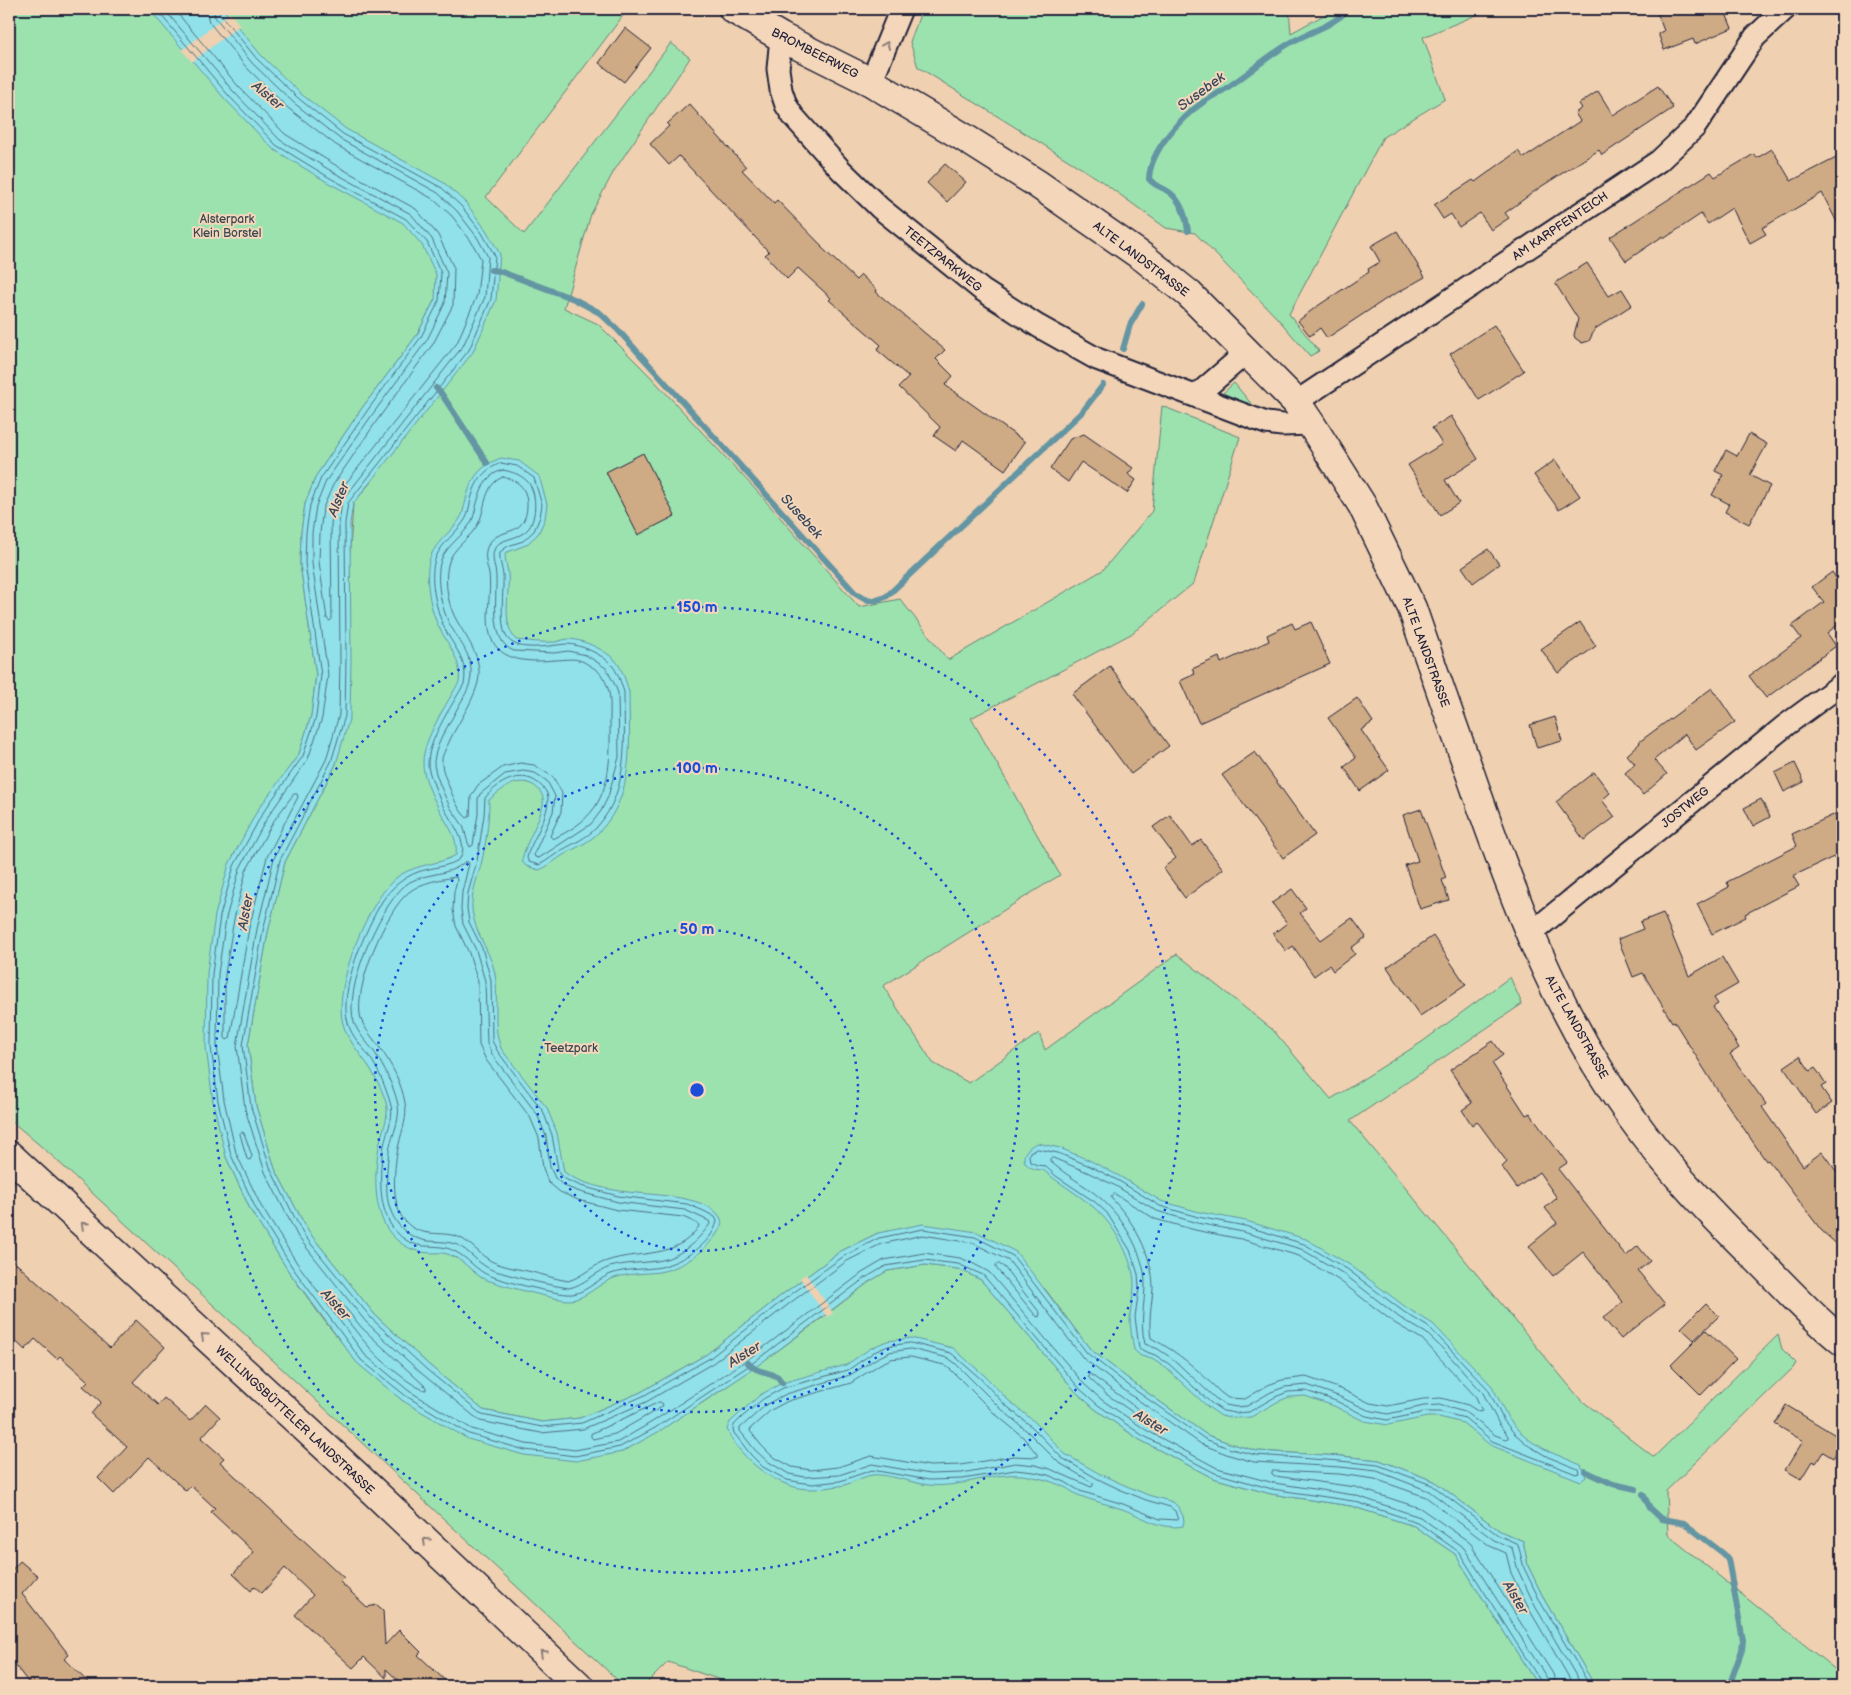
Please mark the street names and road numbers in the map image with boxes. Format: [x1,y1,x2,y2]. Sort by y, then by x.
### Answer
street label: BROMBEERWEG [769,25,861,82]
street label: AM KARPFENTEICH [1510,189,1611,264]
street label: ALTE LANDSTRASSE [1090,218,1192,300]
street label: TEETZPARKWEG [901,223,985,295]
street label: ALTE LANDSTRASSE [1399,595,1452,709]
street label: JOSTWEG [1658,784,1712,831]
street label: ALTE LANDSTRASSE [1542,973,1611,1082]
street label: WELLINGSBÜTTELER LANDSTRASSE [212,1342,378,1498]

